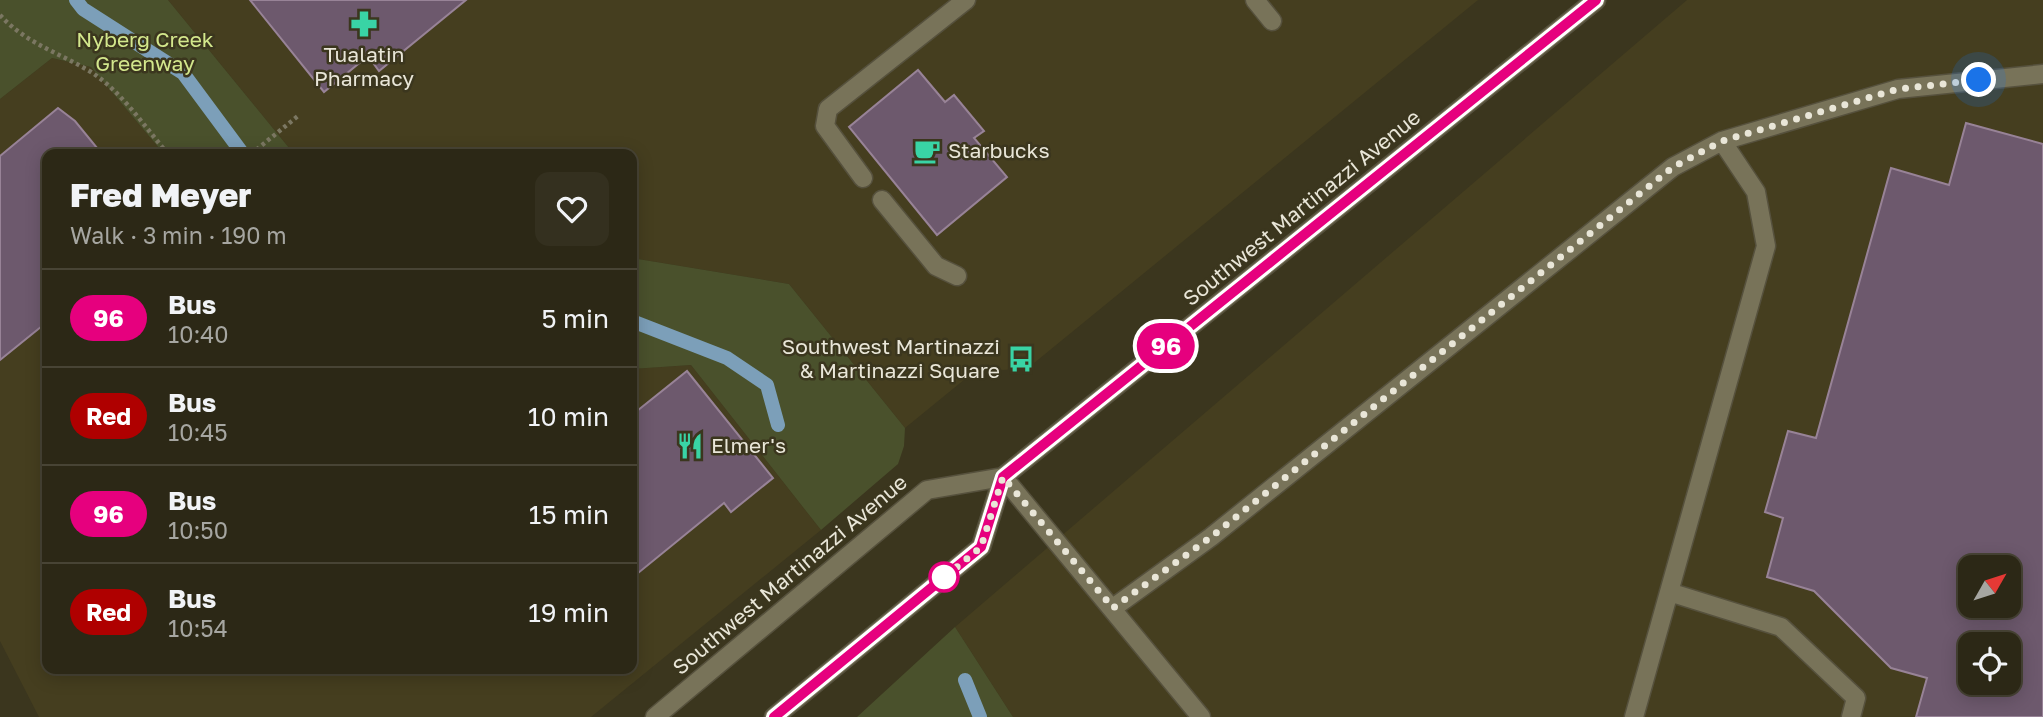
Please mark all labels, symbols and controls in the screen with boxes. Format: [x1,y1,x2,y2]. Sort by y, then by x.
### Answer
pharmacy icon: Tualatin Pharmacy [349,9,379,39]
park label: Nyberg Creek Greenway [76,26,214,76]
place label: Tualatin Pharmacy [314,41,414,91]
your location [1961,62,1996,97]
street label: Southwest Martinazzi Avenue [1178,103,1425,311]
cafe icon: Starbucks [912,136,942,166]
place label: Starbucks [948,137,1050,163]
button: heart [535,172,609,246]
text: Fred Meyer [70,175,251,214]
text: Walk · 3 min · 190 m [70,221,287,249]
text: Bus [168,289,216,320]
text: 96 [93,303,124,332]
text: 5 min [541,303,609,334]
text: 10:40 [168,320,229,348]
line badge: 96 [1134,323,1198,369]
text: 96 [1151,331,1181,360]
place label: Southwest Martinazzi & Martinazzi Square [782,333,1000,383]
bus stop icon: Southwest Martinazzi & Martinazzi Square [1006,344,1036,374]
text: Bus [168,387,216,418]
text: Red [86,401,131,430]
text: 10 min [528,401,609,432]
text: 10:45 [168,418,228,446]
restaurant icon: Elmer's [675,431,705,461]
place label: Elmer's [711,432,786,458]
street label: Southwest Martinazzi Avenue [667,469,912,680]
text: Bus [168,485,216,516]
text: 96 [93,499,124,528]
text: 15 min [529,499,609,530]
text: 10:50 [168,516,228,544]
north arrow [1958,555,2021,618]
map controls [1958,555,2021,695]
unlabelled marker [929,562,959,592]
text: Bus [168,583,216,614]
text: Red [86,597,131,626]
text: 19 min [528,597,609,628]
text: 10:54 [168,614,228,642]
button: locate [1958,632,2021,695]

